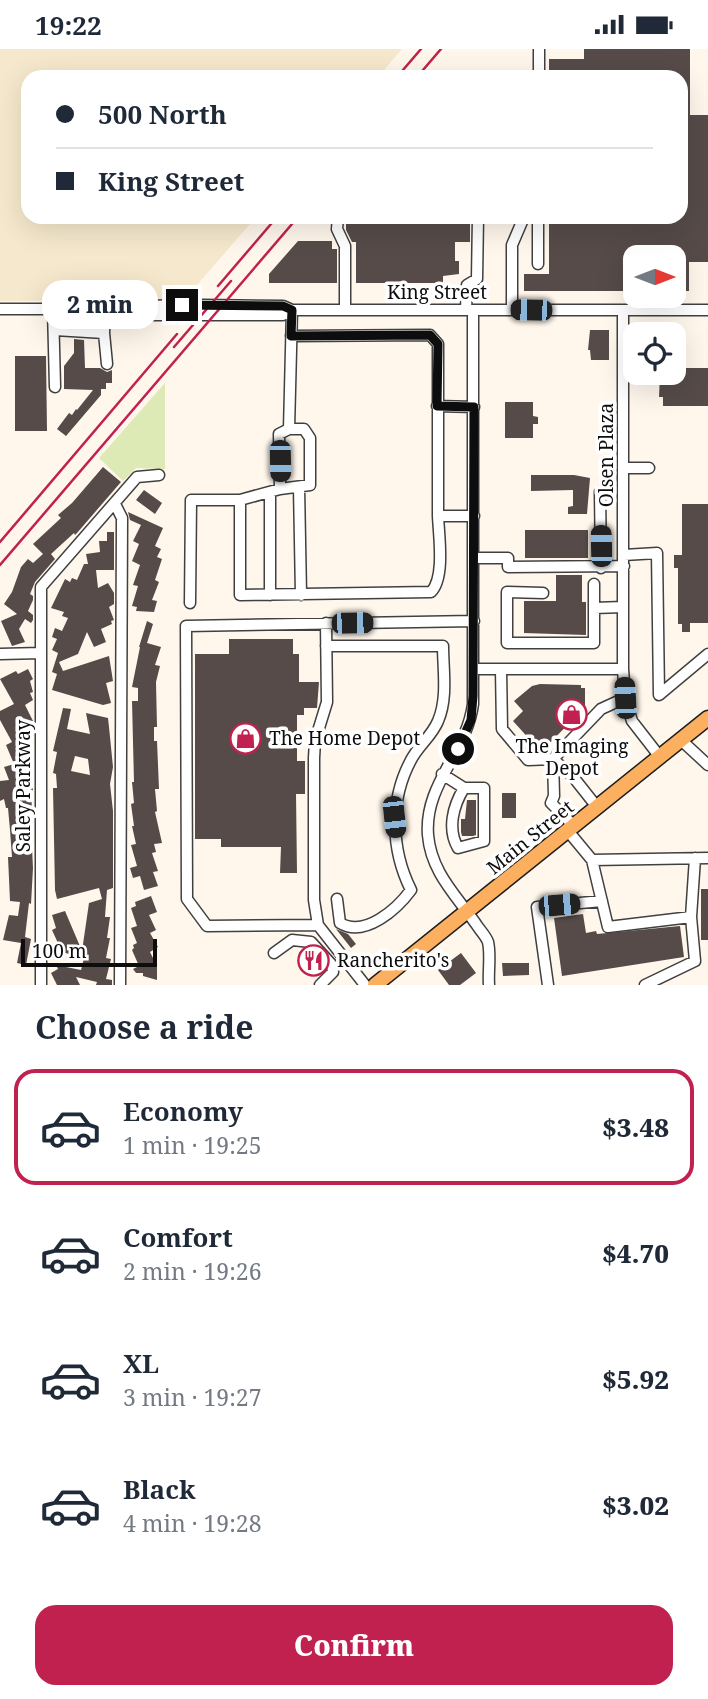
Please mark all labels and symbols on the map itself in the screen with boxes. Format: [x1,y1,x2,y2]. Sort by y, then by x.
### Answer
north arrow [623,245,686,308]
street label: King Street [387,279,487,305]
callout: 2 min [42,281,158,329]
route end [166,289,198,321]
car [510,299,553,321]
street label: Olsen Plaza [593,403,619,507]
car [270,440,291,482]
car [591,525,612,567]
car [331,612,374,634]
car [614,676,637,720]
shop icon: The Imaging Depot [555,698,589,732]
street label: Saley Parkway [10,720,36,852]
shop icon: The Home Depot [229,721,263,755]
place label: The Home Depot [269,725,421,751]
route start [442,733,474,765]
place label: The Imaging Depot [515,733,629,781]
street label: Main Street [481,794,579,880]
car [382,795,407,839]
car [538,893,581,917]
scale bar [21,936,158,968]
restaurant icon: Rancherito's [297,943,331,977]
place label: Rancherito's [337,947,449,973]

